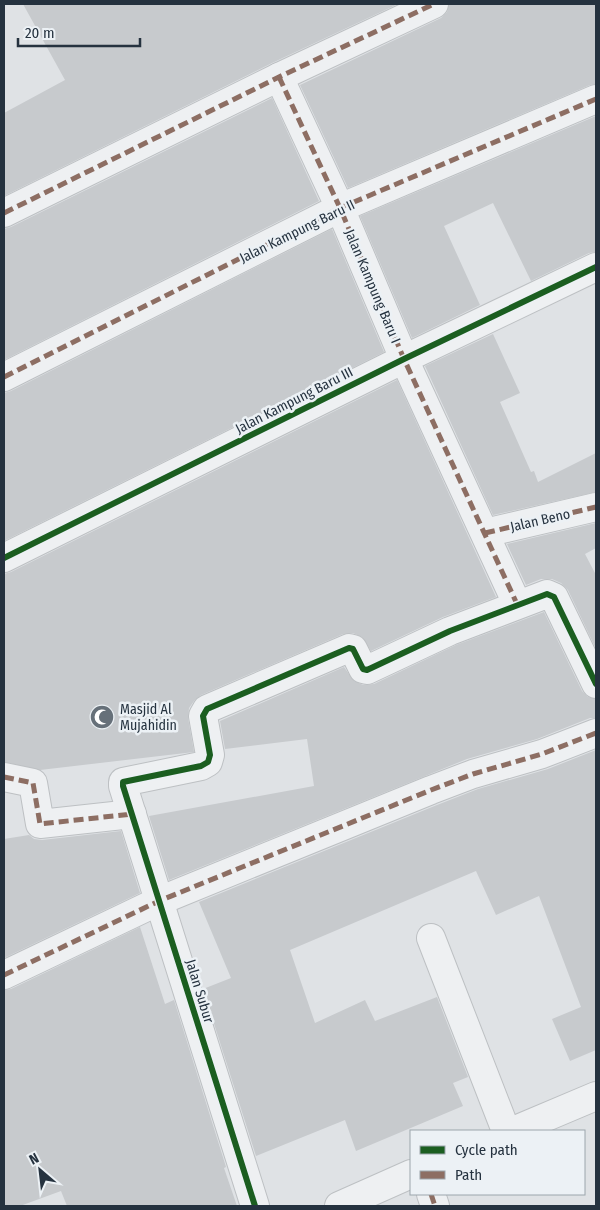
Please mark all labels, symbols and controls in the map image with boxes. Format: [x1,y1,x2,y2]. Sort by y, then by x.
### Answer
scale bar [18,15,140,47]
text: 20 m [25,24,55,42]
street label: Jalan Kampung Baru II [237,196,358,267]
street label: Jalan Kampung Baru I [341,227,404,346]
street label: Jalan Kampung Baru III [233,363,356,437]
street label: Jalan Beno [508,505,572,536]
place label: Masjid Al Mujahidin [120,701,177,734]
mosque icon: Masjid Al Mujahidin [89,704,115,730]
street label: Jalan Subur [182,957,217,1025]
legend [410,1130,585,1195]
text: Cycle path [455,1141,518,1159]
north arrow [15,1145,65,1195]
text: N [26,1149,42,1168]
text: Path [455,1166,482,1184]

